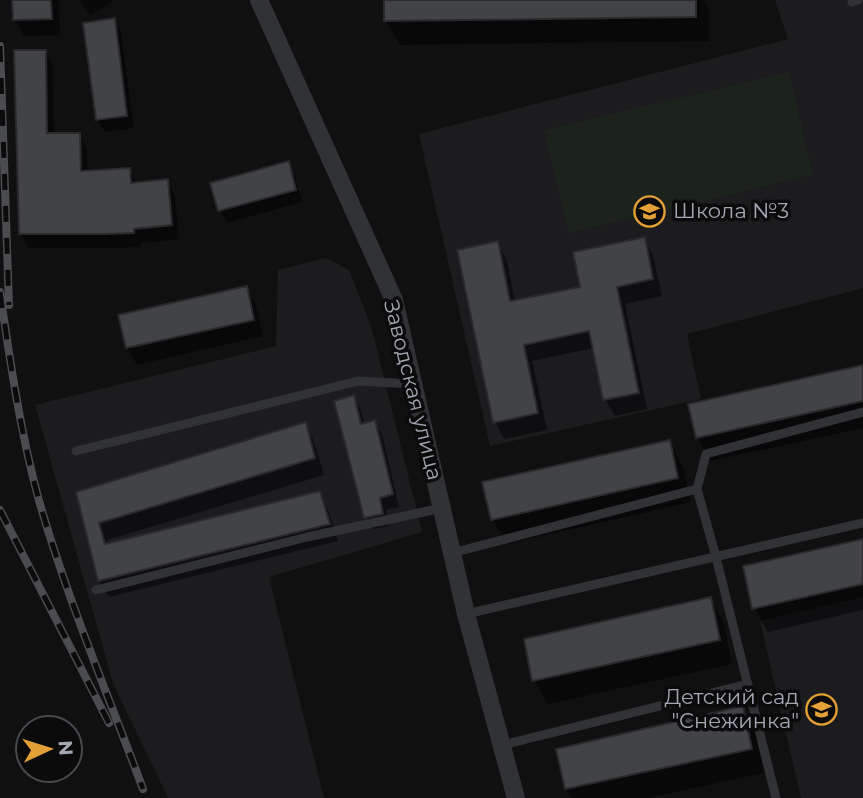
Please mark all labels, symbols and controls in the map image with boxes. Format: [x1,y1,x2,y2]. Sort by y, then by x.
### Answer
school or university icon: Школа №3 [633,194,667,228]
place label: Школа №3 [673,198,789,223]
street label: Заводская улица [379,297,448,483]
place label: Детский сад "Снежинка" [665,684,799,733]
school or university icon: Детский сад "Снежинка" [805,692,839,726]
north arrow [14,714,84,784]
text: N [53,739,77,756]

